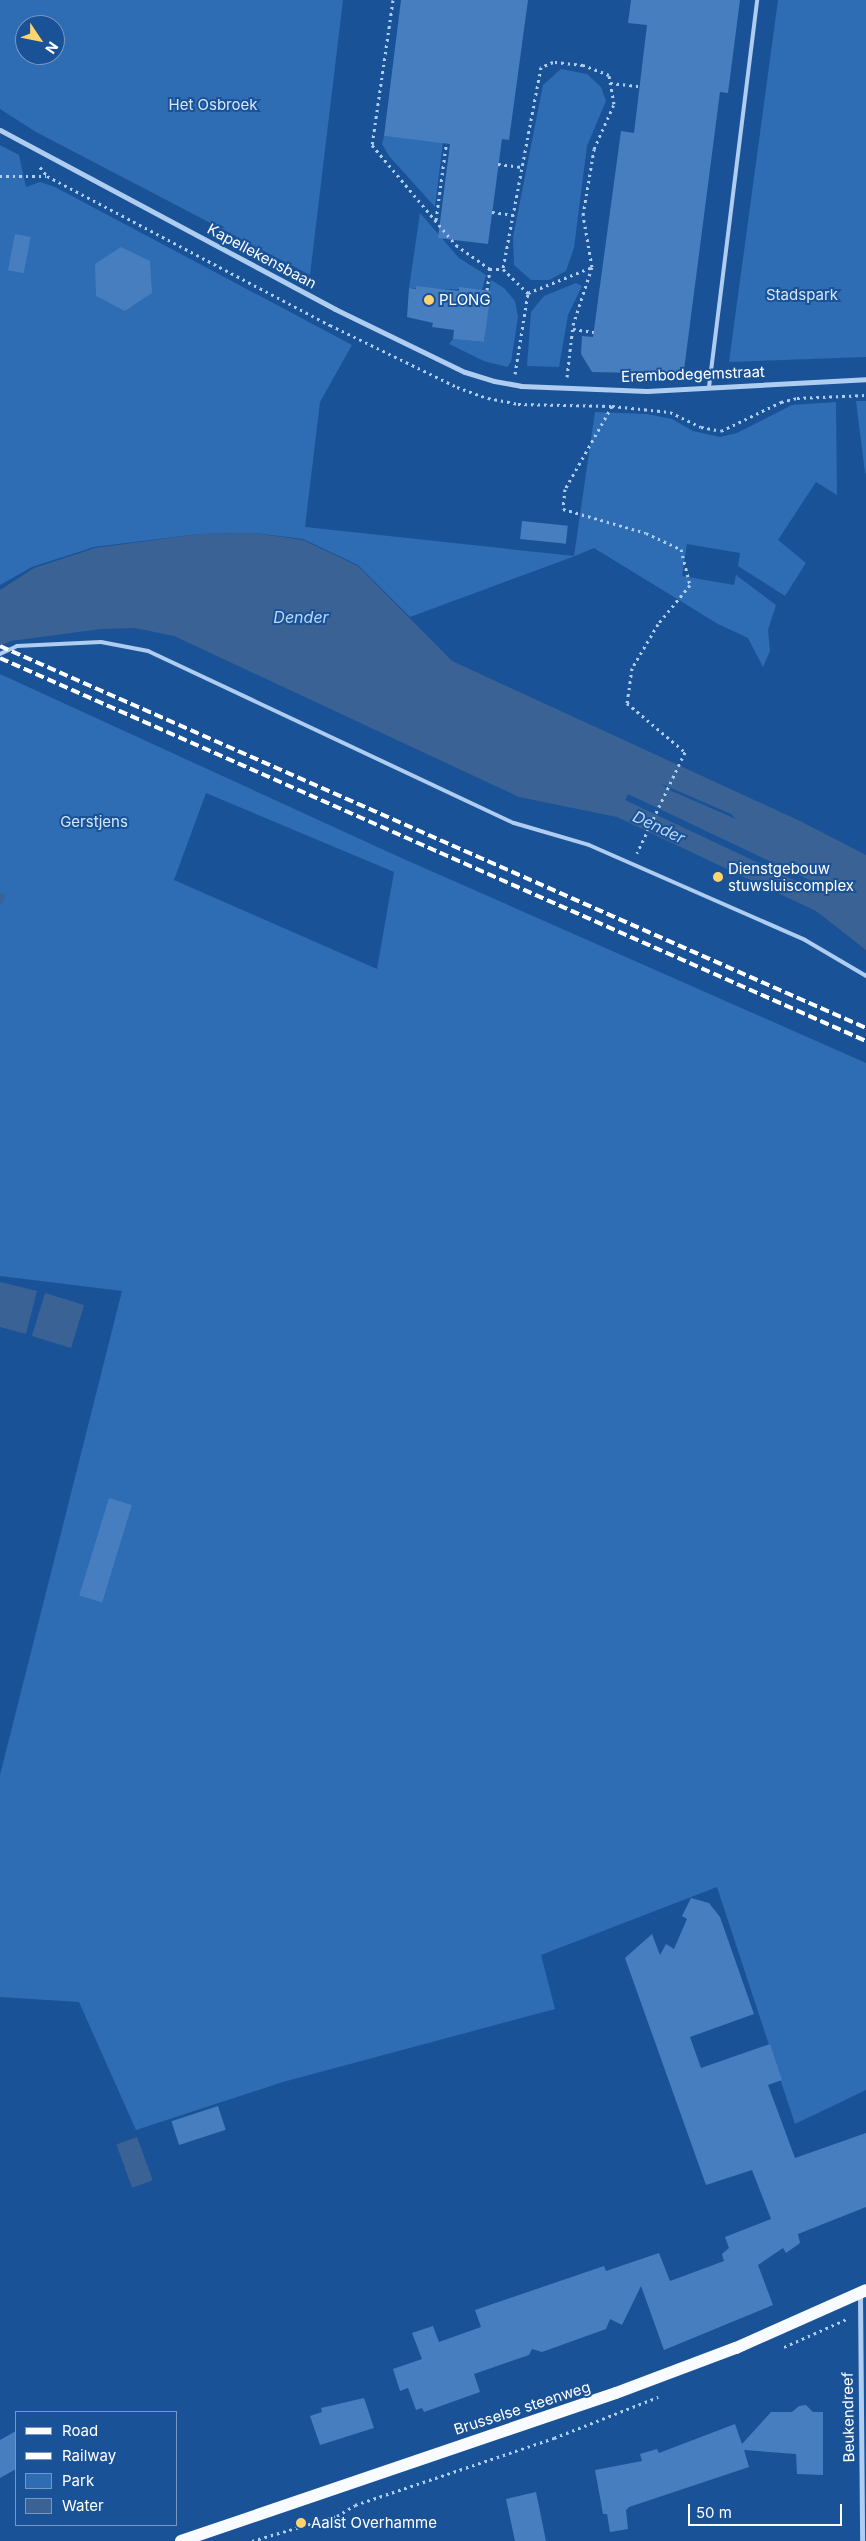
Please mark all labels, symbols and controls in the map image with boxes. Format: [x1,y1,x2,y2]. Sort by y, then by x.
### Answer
north arrow [15,15,65,65]
text: N [42,39,62,57]
park label: Het Osbroek [169,96,257,114]
street label: Kapellekensbaan [204,220,320,292]
park label: Stadspark [766,286,838,304]
place label: PLONG [439,291,491,309]
marker: PLONG [423,294,435,306]
street label: Erembodegemstraat [621,362,765,386]
water label: Dender [273,607,329,627]
water label: Dender [630,807,688,847]
park label: Gerstjens [60,813,128,831]
place label: Dienstgebouw stuwsluiscomplex [728,859,854,894]
marker: Dienstgebouw stuwsluiscomplex [712,871,724,883]
street label: Beukendreef [838,2372,858,2462]
street label: Brusselse steenweg [452,2377,592,2439]
legend [15,2411,178,2526]
text: Road [62,2421,98,2440]
text: Railway [62,2446,116,2465]
text: Park [62,2471,94,2490]
scale bar [691,2494,845,2526]
text: Water [62,2496,104,2515]
text: 50 m [696,2503,732,2522]
place label: Aalst Overhamme [311,2514,437,2532]
marker: Aalst Overhamme [295,2517,307,2529]

